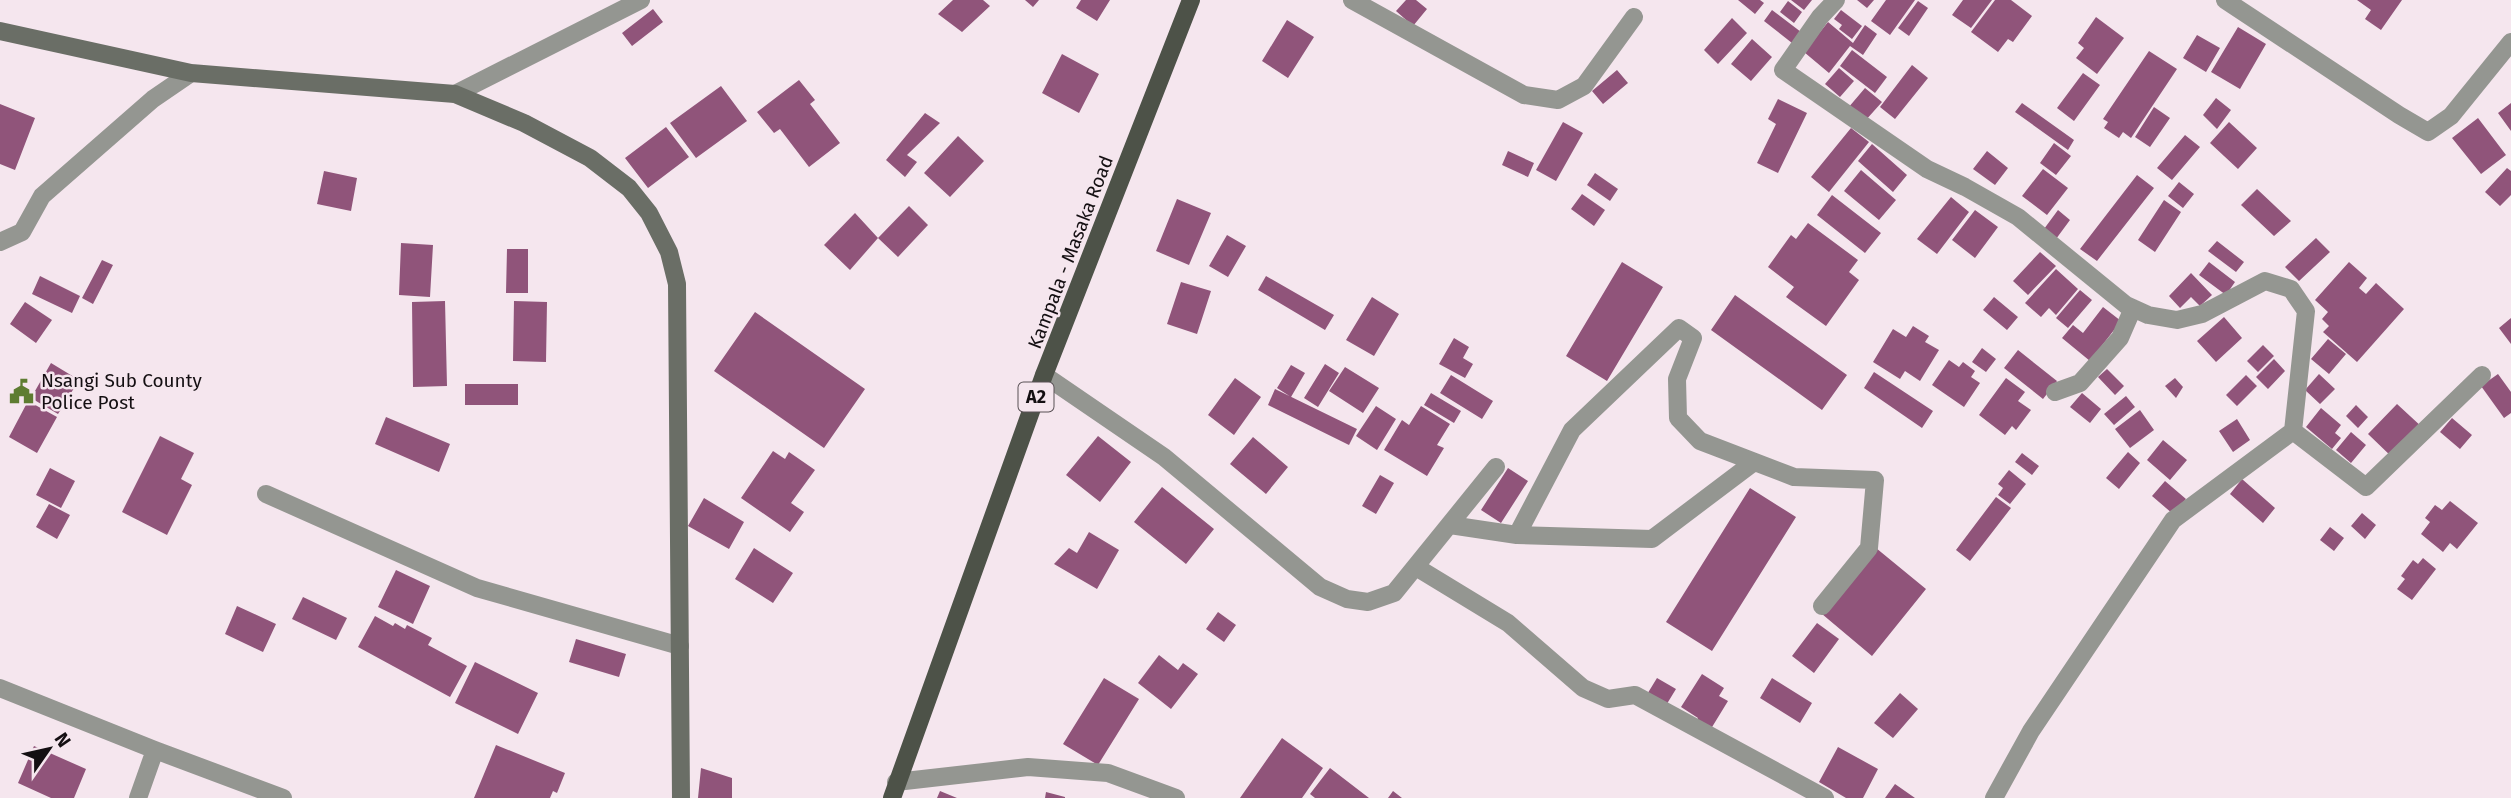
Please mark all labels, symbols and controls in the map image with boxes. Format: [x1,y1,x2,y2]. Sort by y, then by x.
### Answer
street label: Kampala - Masaka Road [1023,152,1118,352]
place label: Nsangi Sub County Police Post [41,369,202,414]
public building icon: Nsangi Sub County Police Post [7,377,35,405]
road number: A2 [1018,382,1054,412]
north arrow [14,714,84,784]
text: N [50,728,76,751]

